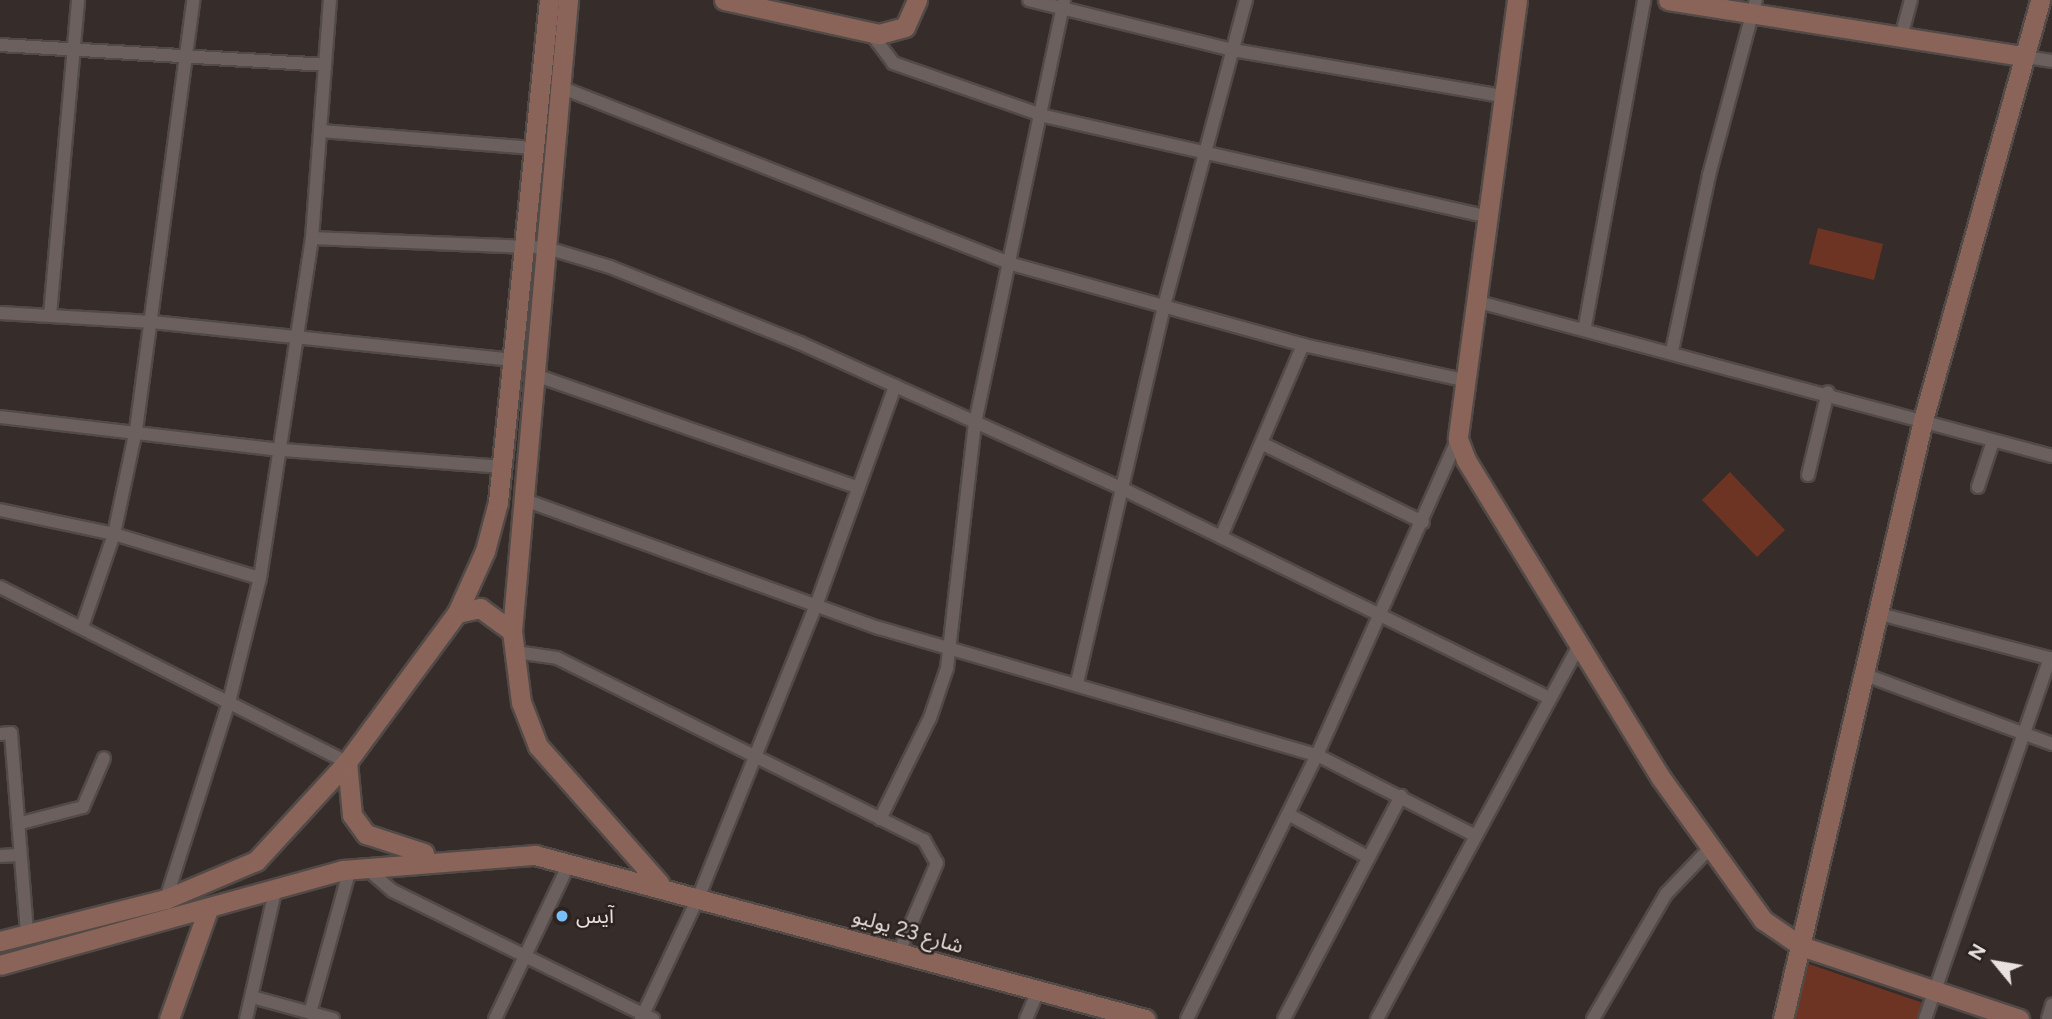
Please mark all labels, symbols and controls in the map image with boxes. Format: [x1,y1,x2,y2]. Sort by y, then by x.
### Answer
place label: آيس [576,903,614,929]
street label: شارع 23 يوليو [850,903,966,959]
marker: آيس [554,908,570,924]
north arrow [1961,928,2031,998]
text: N [1964,940,1991,964]

